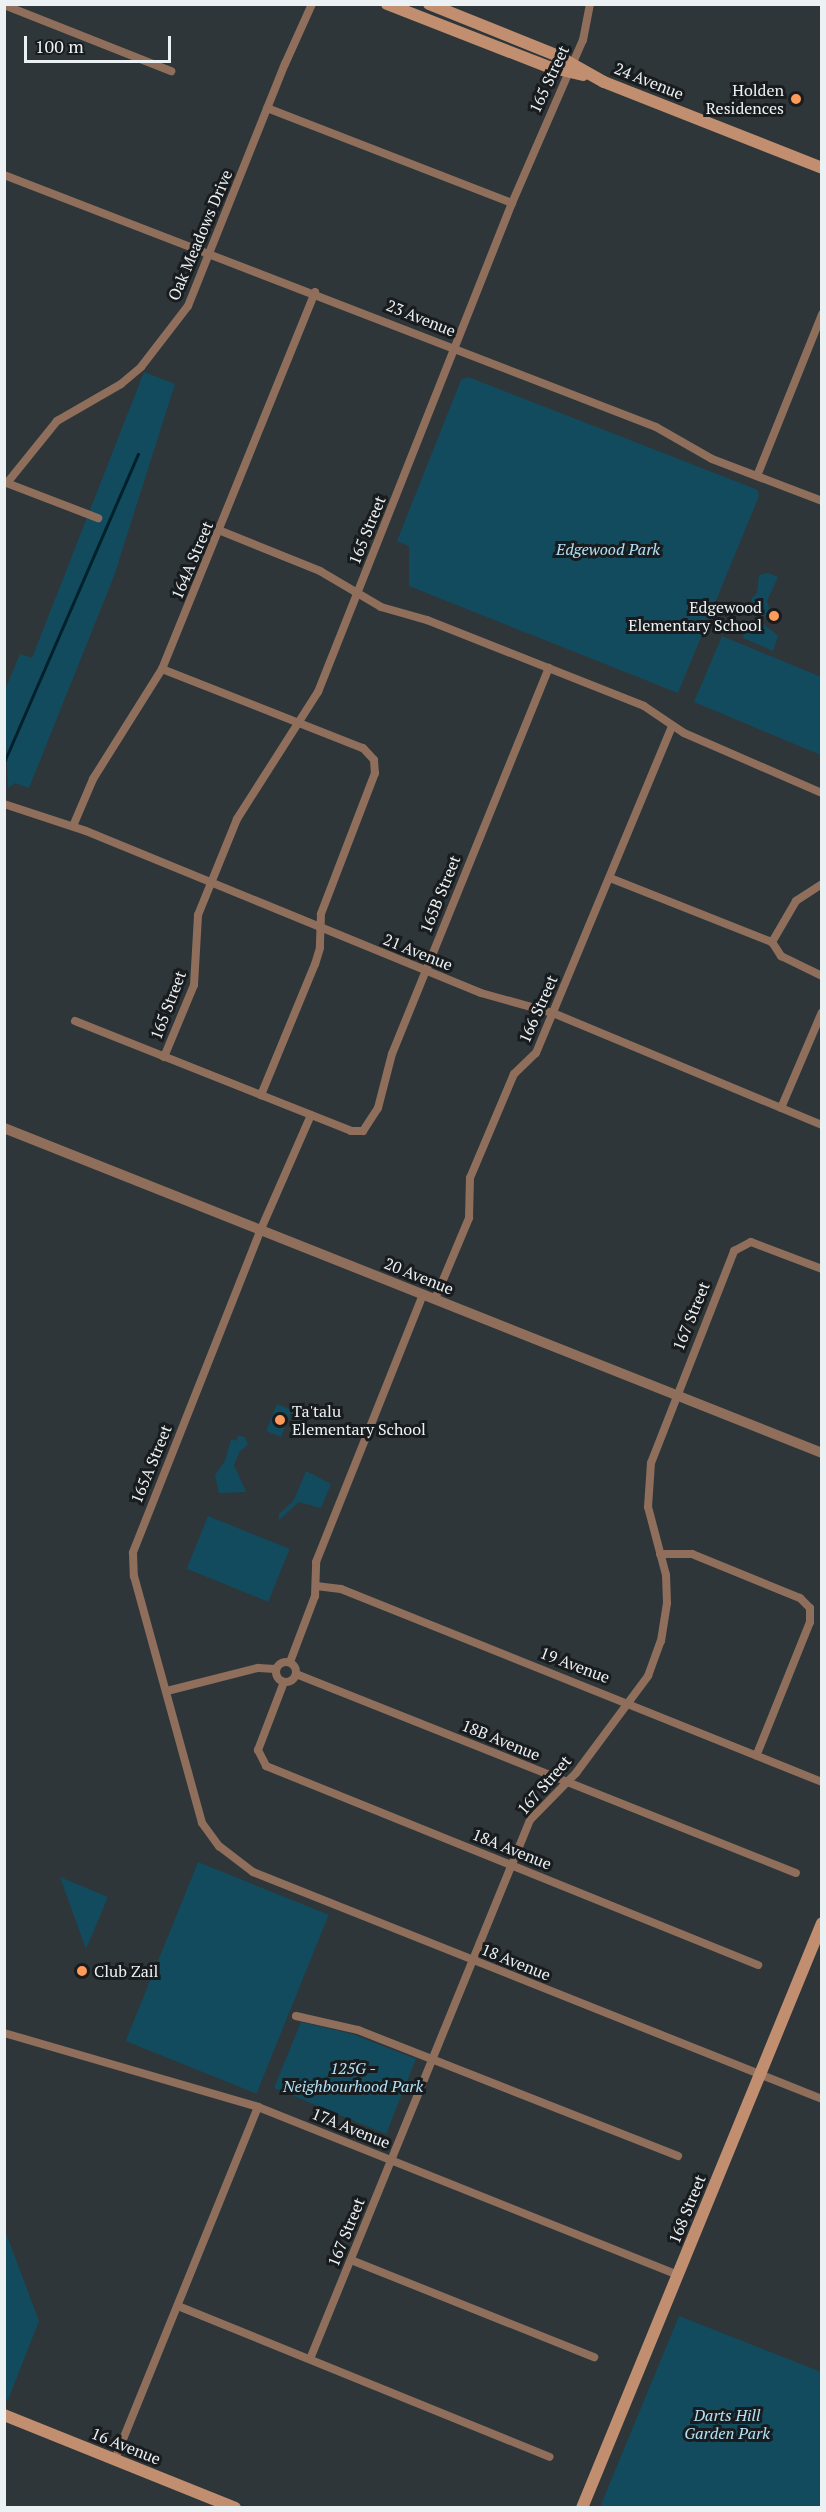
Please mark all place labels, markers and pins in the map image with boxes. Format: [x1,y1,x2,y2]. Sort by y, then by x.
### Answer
place label: Holden Residences [706,80,784,118]
marker: Holden Residences [789,92,803,106]
place label: Edgewood Elementary School [628,597,762,635]
marker: Edgewood Elementary School [767,609,781,623]
place label: Ta'talu Elementary School [292,1401,426,1439]
marker: Ta'talu Elementary School [273,1413,287,1427]
place label: Club Zail [94,1961,158,1981]
marker: Club Zail [75,1964,89,1978]

